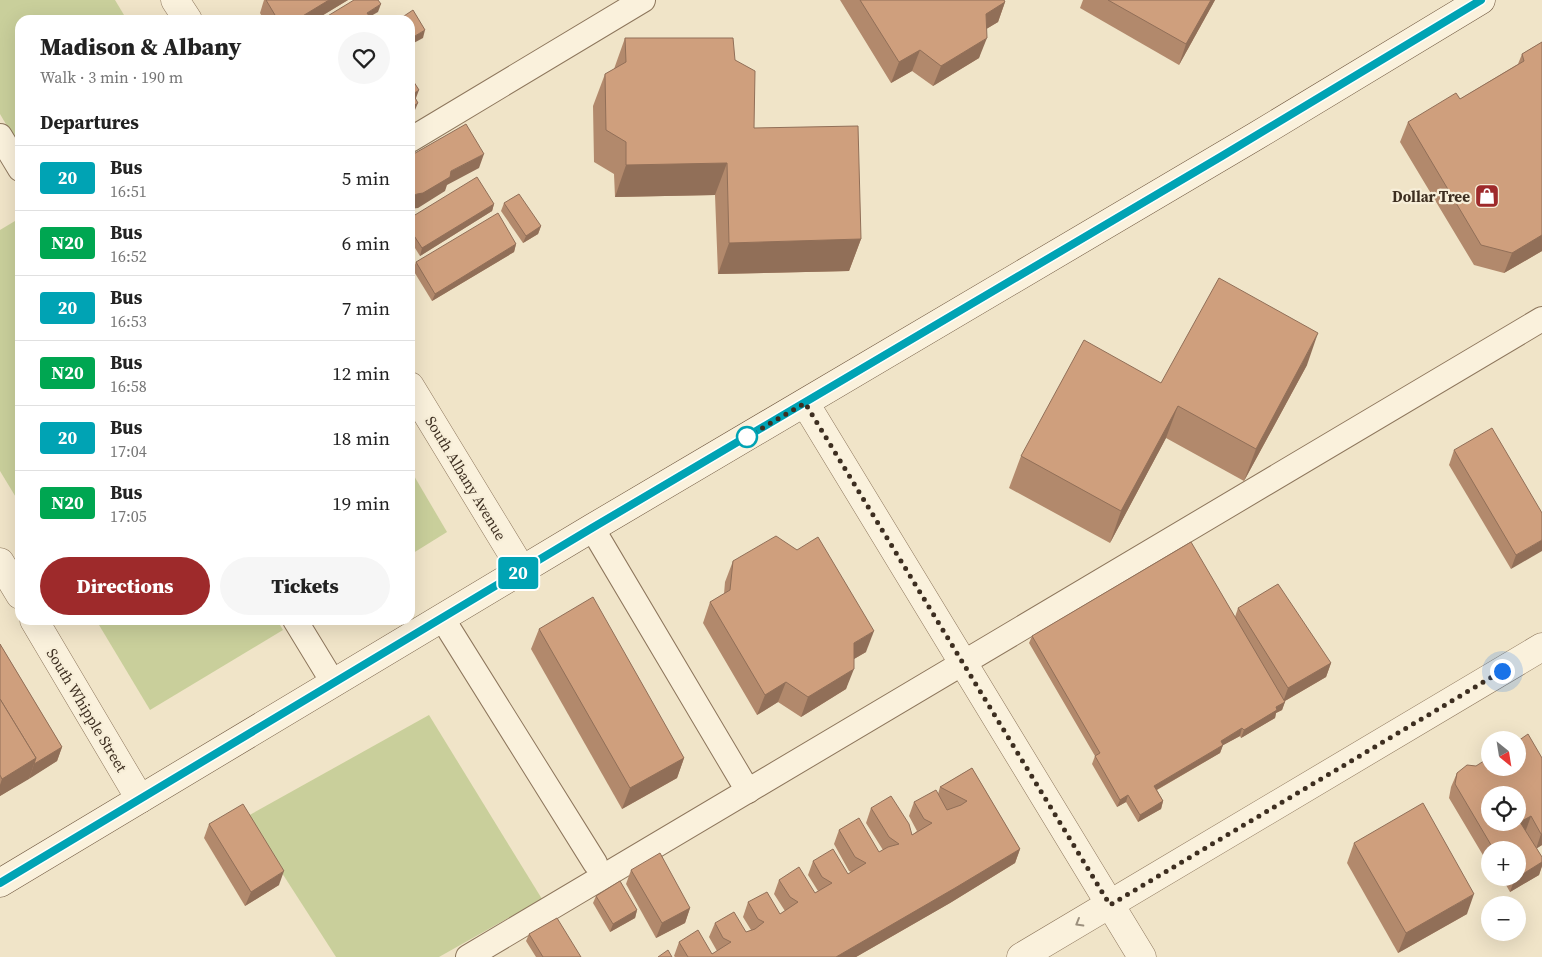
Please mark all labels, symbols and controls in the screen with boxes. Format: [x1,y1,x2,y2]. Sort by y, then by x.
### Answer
text: Madison & Albany [40,30,241,63]
button: heart [338,32,390,84]
text: Walk · 3 min · 190 m [40,66,183,88]
text: Departures [40,109,139,135]
text: Bus [110,154,142,180]
text: 20 [58,165,77,190]
text: 5 min [342,165,390,191]
text: 16:51 [110,180,147,202]
shop icon: Dollar Tree [1474,183,1500,209]
place label: Dollar Tree [1392,186,1470,207]
text: Bus [110,219,142,245]
text: N20 [51,230,84,255]
text: 6 min [342,230,390,256]
text: 16:52 [110,245,147,267]
text: Bus [110,284,142,310]
text: 20 [58,295,77,320]
text: 7 min [342,295,390,321]
text: 16:53 [110,310,147,332]
text: Bus [110,349,142,375]
text: N20 [51,360,84,385]
text: 12 min [332,360,390,386]
text: 16:58 [110,375,147,397]
street label: South Albany Avenue [421,412,512,544]
text: Bus [110,414,142,440]
text: 20 [58,425,77,450]
text: 18 min [332,425,390,451]
unlabelled marker [736,426,758,448]
text: 17:04 [110,440,147,462]
text: Bus [110,479,142,505]
text: N20 [51,490,84,515]
text: 19 min [332,490,390,516]
text: 17:05 [110,505,147,527]
button: Directions [40,557,210,615]
button: Tickets [220,557,390,615]
line badge: 20 [496,557,540,589]
text: 20 [508,560,528,585]
street label: South Whipple Street [42,644,132,776]
your location [1490,659,1515,684]
north arrow [1481,731,1526,776]
map controls [1481,731,1526,941]
button: locate [1481,786,1526,831]
button: + [1481,841,1526,886]
button: − [1481,896,1526,941]
one-way arrow [1075,916,1084,926]

